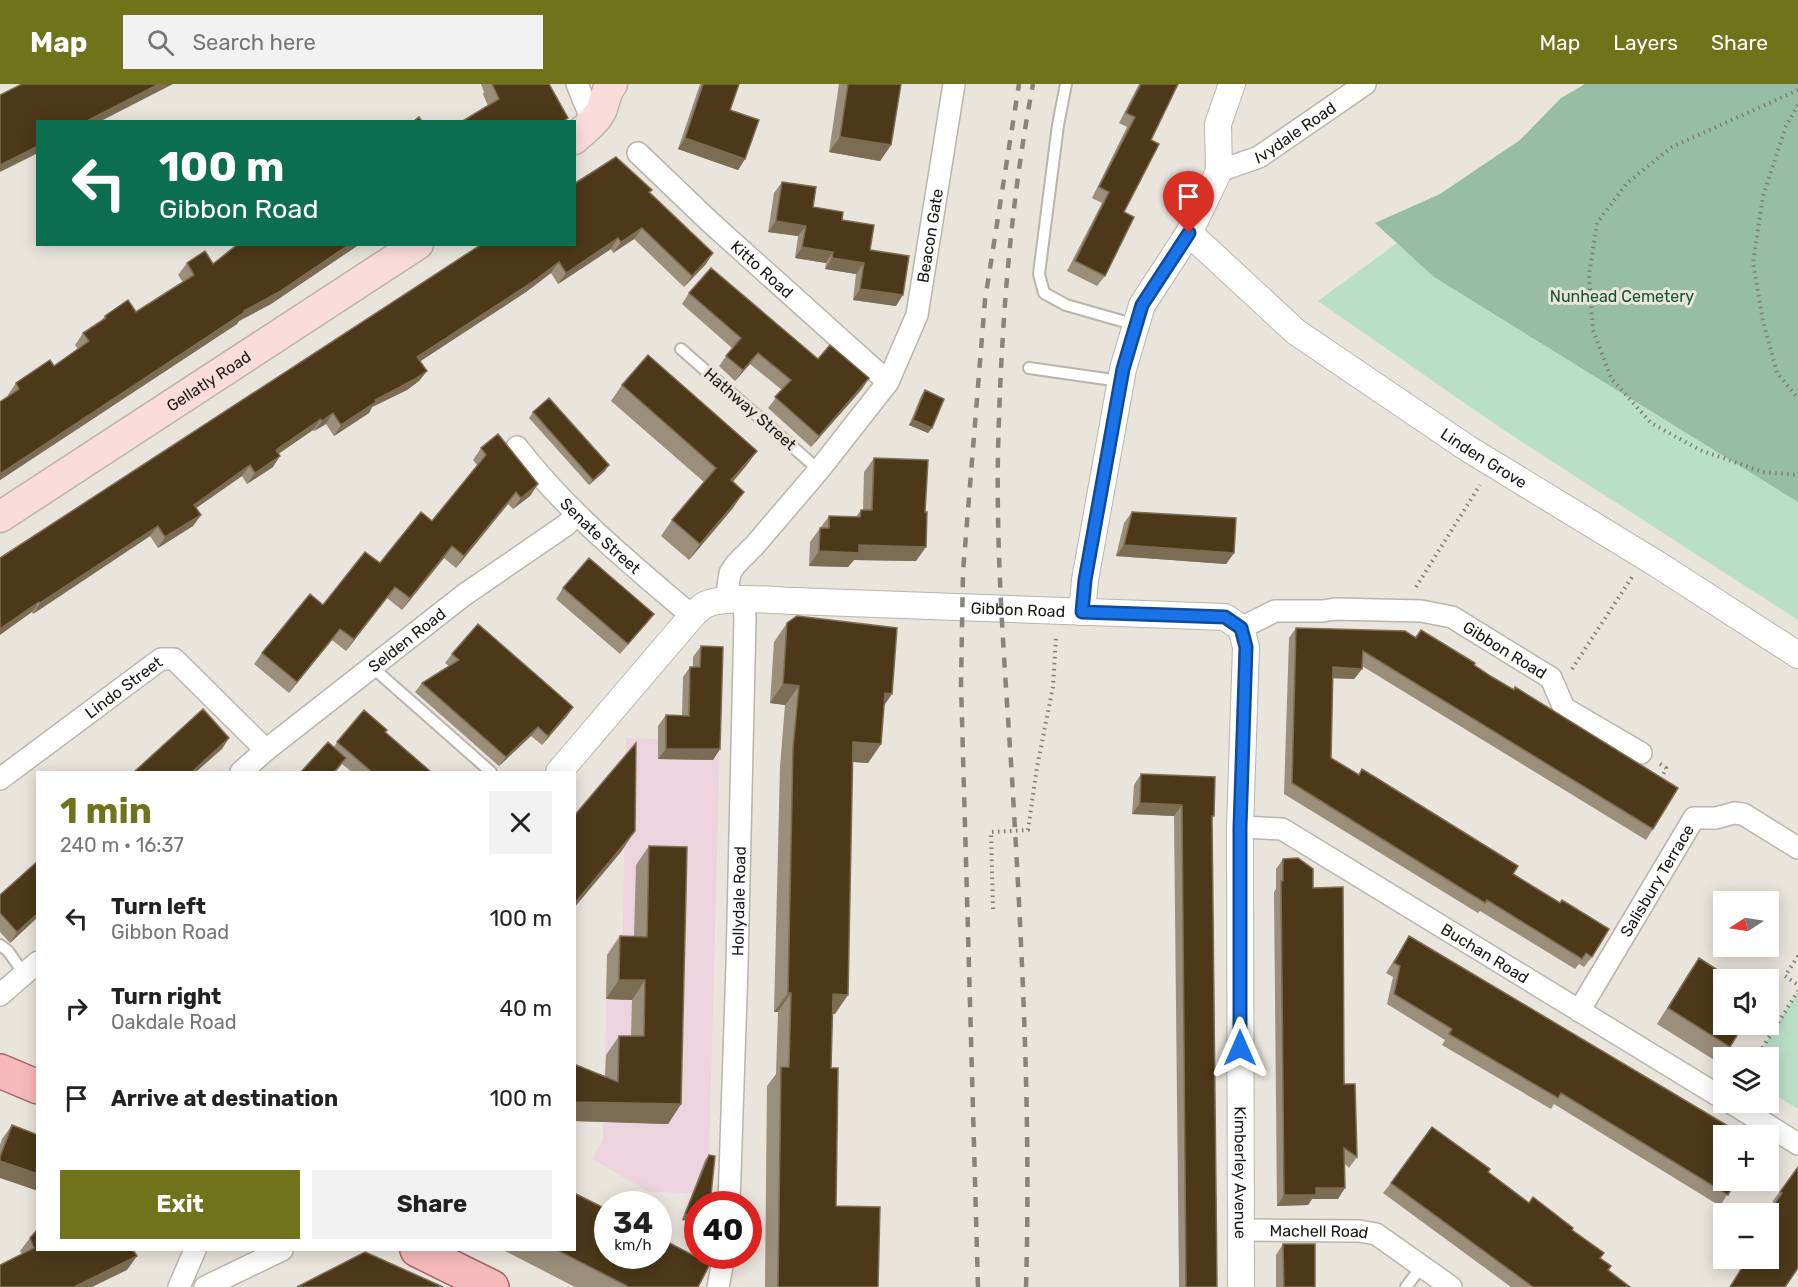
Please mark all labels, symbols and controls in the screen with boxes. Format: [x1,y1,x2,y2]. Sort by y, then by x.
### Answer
search box [123,15,543,69]
text: Map [30,26,87,59]
icon: search [144,26,177,59]
text: Search here [192,29,316,56]
text: Map [1539,30,1580,55]
text: Layers [1613,30,1678,55]
text: Share [1711,30,1768,55]
street label: Ivydale Road [1252,98,1339,167]
text: 100 m [159,142,284,192]
icon: left [60,144,138,222]
pin [1163,171,1214,233]
icon: arrive [1172,180,1205,213]
street label: Beacon Gate [913,187,947,284]
text: Gibbon Road [159,193,319,225]
street label: Kitto Road [727,236,797,302]
park label: Nunhead Cemetery [1550,287,1694,306]
street label: Gellatly Road [163,346,254,415]
street label: Hathway Street [700,364,800,454]
street label: Linden Grove [1437,424,1531,492]
street label: Senate Street [556,494,645,577]
street label: Gibbon Road [970,598,1066,621]
street label: Selden Road [364,604,449,676]
street label: Gibbon Road [1460,617,1550,683]
street label: Lindo Street [81,652,166,722]
text: 1 min [60,789,152,832]
button: close [489,791,552,854]
street label: Salisbury Terrace [1616,821,1698,940]
text: 240 m · 16:37 [60,833,184,857]
street label: Hollydale Road [728,846,749,956]
north arrow [1713,891,1779,957]
map controls [1713,891,1779,1269]
text: Turn left [111,893,206,920]
icon: left [60,902,93,935]
text: 100 m [490,905,552,932]
street label: Buchan Road [1438,919,1532,987]
text: Gibbon Road [111,920,229,944]
button: sound [1713,969,1779,1035]
text: Turn right [111,983,221,1010]
icon: right [60,992,93,1025]
text: 40 m [499,995,552,1022]
text: Oakdale Road [111,1010,237,1034]
position arrow [1208,1016,1272,1080]
button: layers [1713,1047,1779,1113]
icon: arrive [60,1082,93,1115]
text: Arrive at destination [111,1085,338,1112]
text: 100 m [490,1085,552,1112]
street label: Kimberley Avenue [1231,1106,1250,1239]
button: + [1713,1125,1779,1191]
button: Exit [60,1170,300,1239]
button: Share [312,1170,552,1239]
speed limit sign: 40 [684,1191,762,1269]
button: − [1713,1203,1779,1269]
text: 34 [613,1205,653,1241]
street label: Machell Road [1270,1221,1370,1242]
text: km/h [614,1236,652,1254]

